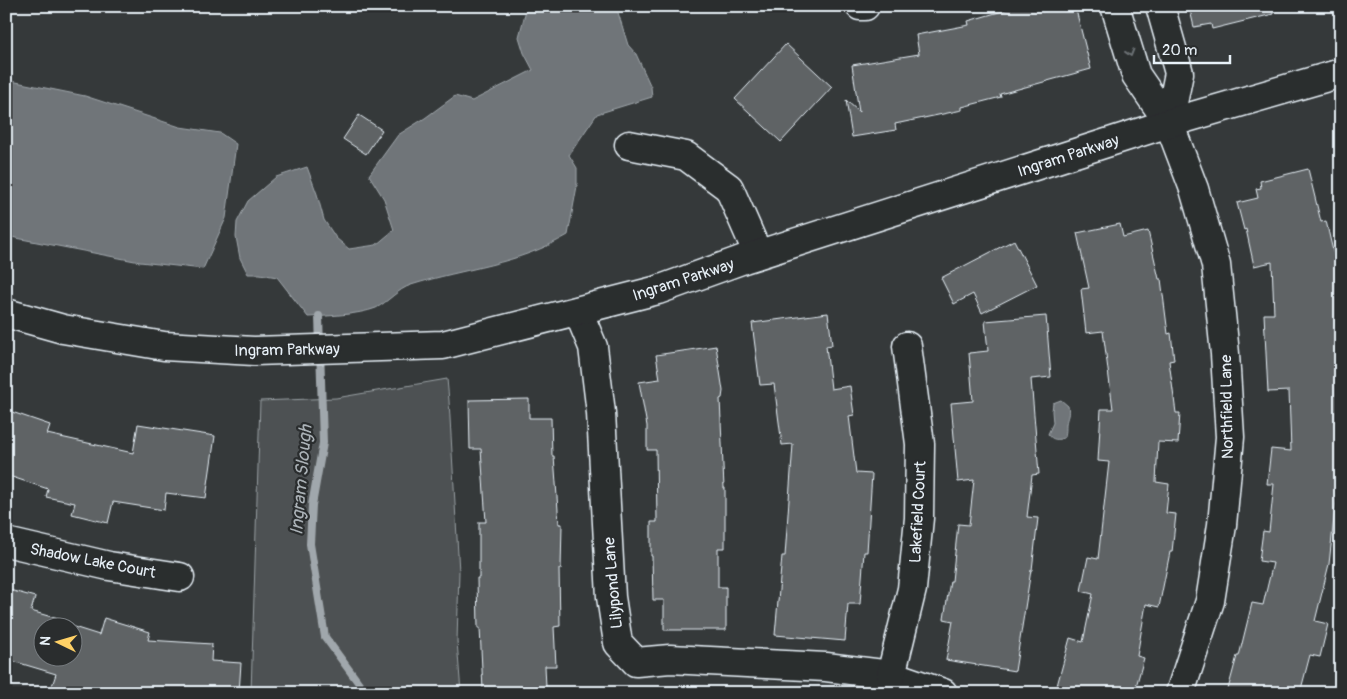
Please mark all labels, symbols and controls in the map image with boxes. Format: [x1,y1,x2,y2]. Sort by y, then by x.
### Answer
scale bar [1154,32,1231,64]
text: 20 m [1162,41,1197,60]
one-way arrow [1124,48,1134,57]
street label: Ingram Parkway [1015,130,1122,182]
street label: Ingram Parkway [630,254,737,306]
street label: Ingram Parkway [234,339,340,361]
street label: Northfield Lane [1216,355,1238,459]
water label: Ingram Slough [285,423,318,536]
street label: Lakefield Court [905,460,931,564]
street label: Lilypond Lane [599,536,627,630]
street label: Shadow Lake Court [28,539,158,583]
north arrow [32,616,82,666]
text: N [37,635,54,646]

